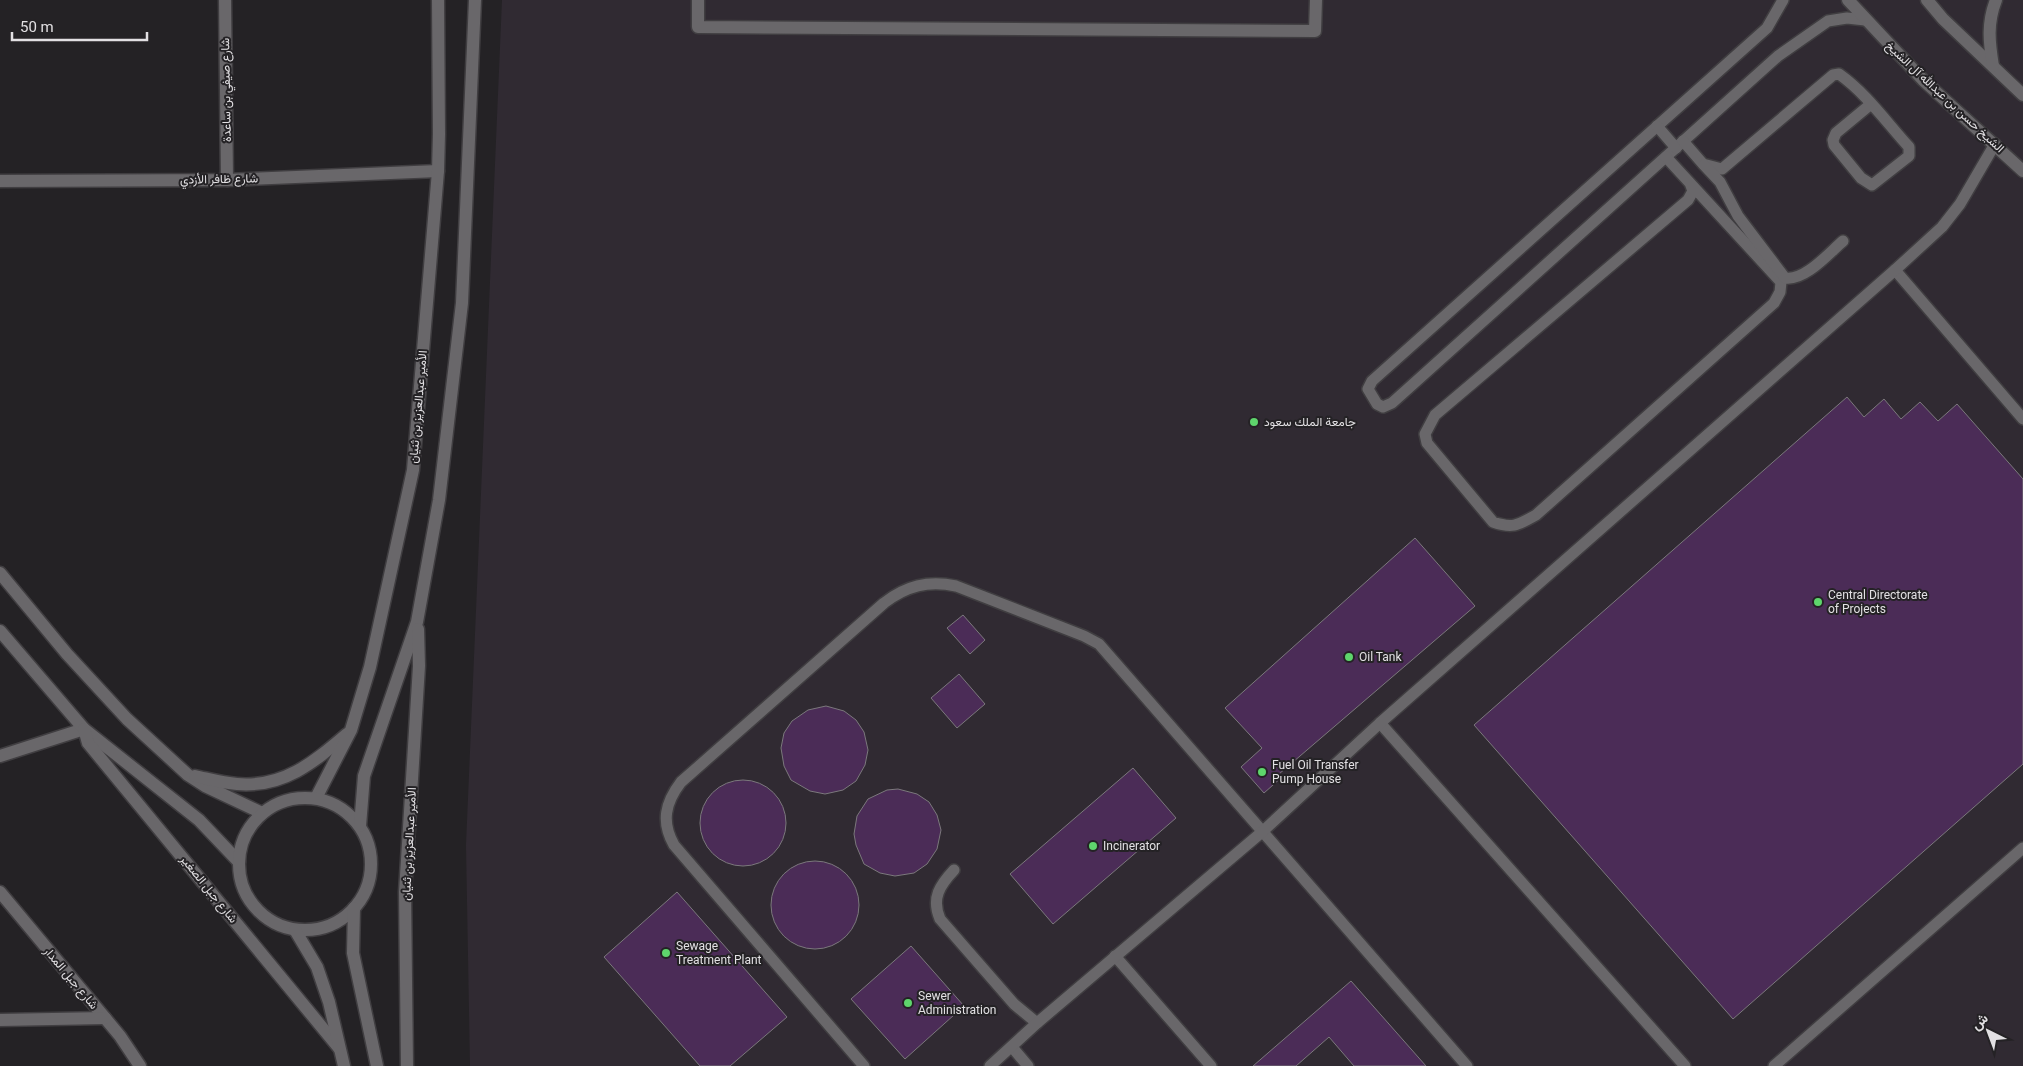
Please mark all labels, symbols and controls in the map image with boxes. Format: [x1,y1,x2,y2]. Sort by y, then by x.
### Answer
scale bar [12,10,148,42]
text: 50 m [20,18,54,36]
street label: شارع صيفي بن ساعدة [218,38,237,142]
street label: الشيخ حسن بن عبدالله آل الشيخ [1882,39,2007,157]
street label: شارع ظافر الأزدي [180,171,258,190]
street label: الأمير عبدالعزيز بن ثنيان [406,350,431,464]
place label: جامعة الملك سعود [1264,415,1356,430]
marker: جامعة الملك سعود [1248,416,1260,428]
place label: Central Directorate of Projects [1828,588,1928,616]
marker: Central Directorate of Projects [1812,596,1824,608]
place label: Oil Tank [1359,650,1402,664]
marker: Oil Tank [1343,651,1355,663]
place label: Fuel Oil Transfer Pump House [1272,758,1359,786]
marker: Fuel Oil Transfer Pump House [1256,766,1268,778]
street label: الأمير عبدالعزيز بن ثنيان [399,787,420,901]
place label: Incinerator [1103,839,1160,853]
marker: Incinerator [1087,840,1099,852]
street label: شارع جبل الصغير [175,852,241,927]
place label: Sewage Treatment Plant [676,939,762,967]
street label: شارع جبل المدار [39,943,101,1013]
marker: Sewage Treatment Plant [660,947,672,959]
place label: Sewer Administration [918,989,996,1017]
marker: Sewer Administration [902,997,914,1009]
north arrow [1963,1006,2013,1056]
text: ش [1968,1010,1992,1034]

